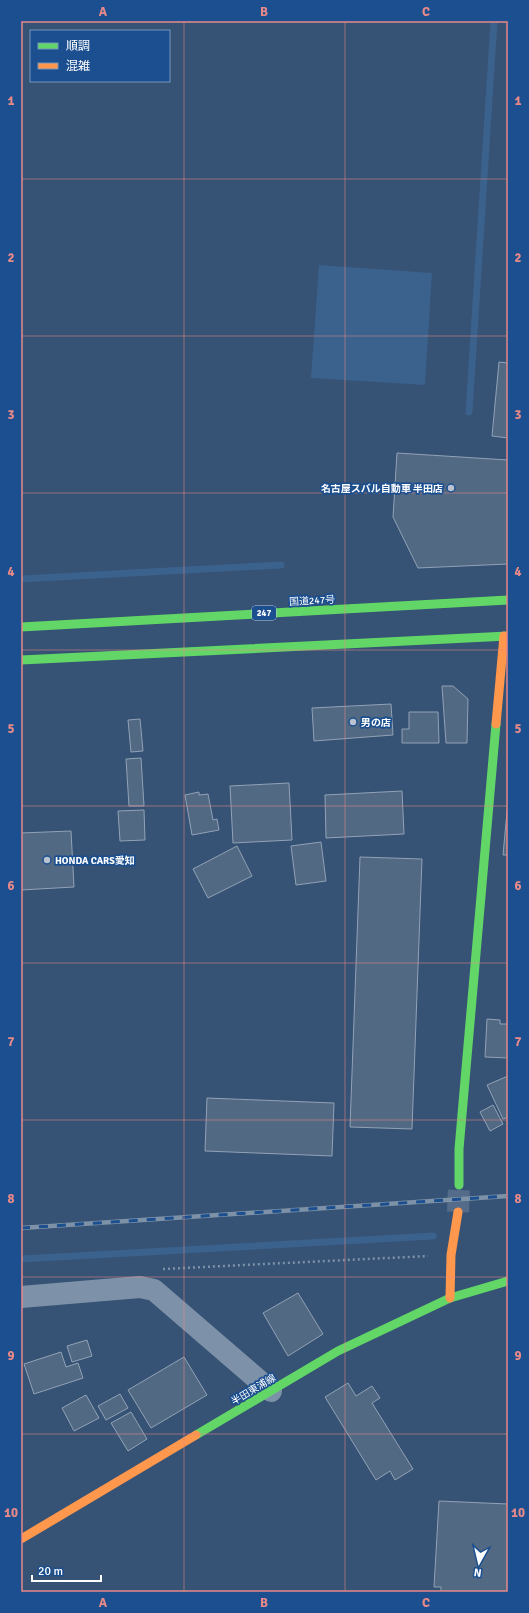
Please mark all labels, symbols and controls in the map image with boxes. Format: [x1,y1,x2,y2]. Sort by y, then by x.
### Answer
text: A [99,4,108,20]
text: B [260,4,268,20]
text: C [422,4,430,20]
legend [30,30,170,82]
text: 順調 [66,39,90,54]
text: 混雑 [66,59,90,74]
text: 1 [7,93,15,109]
text: 1 [514,93,522,109]
text: 2 [7,250,15,266]
text: 2 [514,250,522,266]
text: 3 [7,407,15,423]
text: 3 [514,407,522,423]
place label: 名古屋スバル自動車 半田店 [321,483,443,495]
marker: 名古屋スバル自動車 半田店 [446,483,456,493]
text: 4 [7,564,15,580]
text: 4 [514,564,522,580]
street label: 国道247号 [289,594,335,608]
road number: 247 [252,606,276,620]
marker: 男の店 [348,717,358,727]
place label: 男の店 [361,717,391,729]
text: 5 [7,721,15,737]
text: 5 [514,721,522,737]
marker: HONDA CARS愛知 [42,855,52,865]
place label: HONDA CARS愛知 [55,855,135,867]
text: 6 [7,878,15,894]
text: 6 [514,878,522,894]
text: 7 [7,1034,15,1050]
text: 7 [514,1034,522,1050]
text: 8 [7,1191,15,1207]
text: 8 [514,1191,522,1207]
text: 9 [7,1348,15,1364]
text: 9 [514,1348,522,1364]
street label: 半田東浦線 [229,1372,278,1408]
text: 10 [4,1505,18,1521]
text: 10 [511,1505,525,1521]
north arrow [459,1543,499,1583]
scale bar [32,1557,101,1583]
text: 20 m [38,1564,63,1579]
text: N [473,1565,482,1579]
text: A [99,1595,108,1611]
text: B [260,1595,268,1611]
text: C [422,1595,430,1611]

